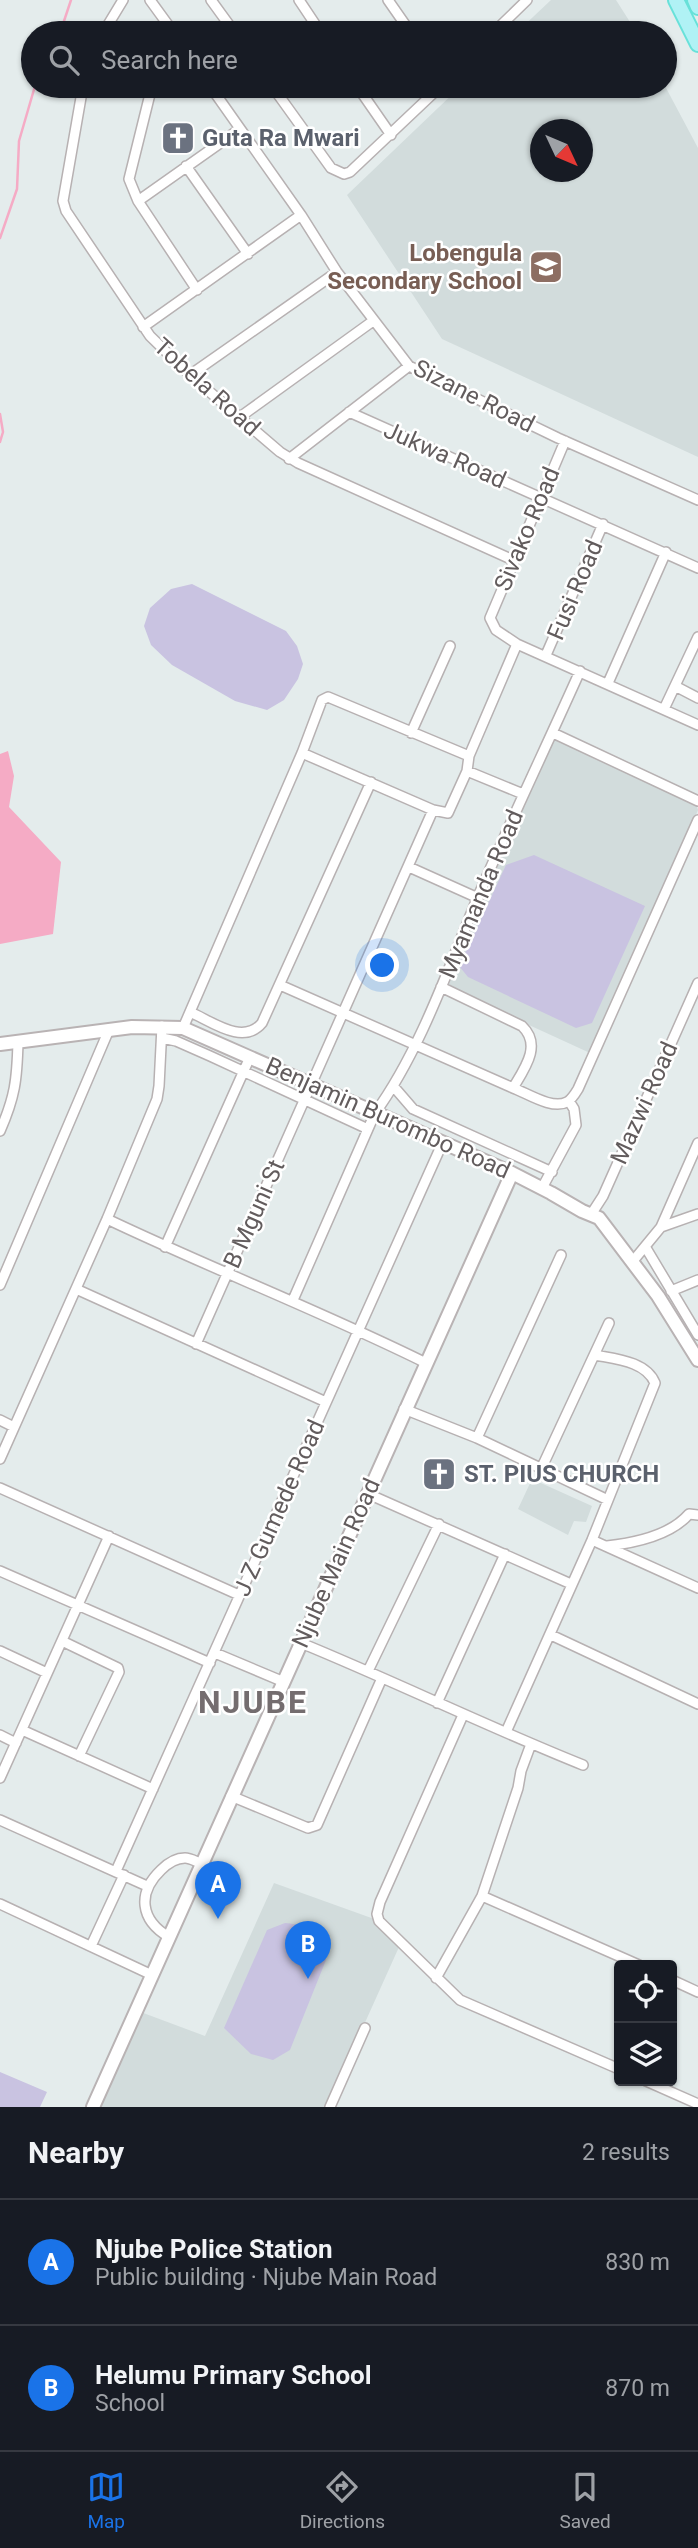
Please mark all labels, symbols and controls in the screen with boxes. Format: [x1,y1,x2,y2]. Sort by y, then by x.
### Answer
search box [21,21,677,98]
icon: search [45,41,83,79]
text: Search here [101,45,238,75]
church icon: Guta Ra Mwari [159,119,197,157]
north arrow [530,119,593,182]
place label: Guta Ra Mwari [202,124,360,152]
place label: Lobengula Secondary School [327,239,522,295]
school or university icon: Lobengula Secondary School [527,248,565,286]
street label: Tobela Road [148,332,266,442]
street label: Sizane Road [409,354,539,438]
street label: Jukwa Road [380,416,510,494]
street label: Sivako Road [488,463,566,595]
street label: Fusi Road [542,536,608,644]
street label: Myamanda Road [433,806,529,982]
your location [365,948,399,982]
street label: Mazwi Road [605,1038,683,1168]
street label: Benjamin Burombo Road [261,1051,515,1185]
street label: B Mguni St [218,1155,290,1273]
street label: J Z Gumede Road [228,1415,330,1601]
church icon: ST. PIUS CHURCH [420,1455,458,1493]
place label: ST. PIUS CHURCH [464,1460,659,1488]
street label: Njube Main Road [286,1474,386,1652]
district label: NJUBE [198,1683,308,1721]
pin: A [195,1861,241,1919]
pin: B [285,1921,331,1979]
map controls [614,1960,677,2086]
button: locate [614,1960,677,2023]
button: layers [614,2023,677,2086]
text: Nearby [28,2135,124,2170]
text: 2 results [582,2139,670,2166]
text: Njube Police Station [95,2234,333,2264]
text: A [43,2249,59,2276]
text: 830 m [605,2249,670,2276]
text: Public building · Njube Main Road [95,2264,437,2291]
text: Helumu Primary School [95,2360,372,2390]
text: B [44,2375,58,2402]
text: 870 m [605,2375,670,2402]
text: School [95,2390,165,2417]
tab: Map [87,2468,125,2533]
tab: Directions [300,2468,385,2533]
tab: Saved [559,2468,611,2533]

